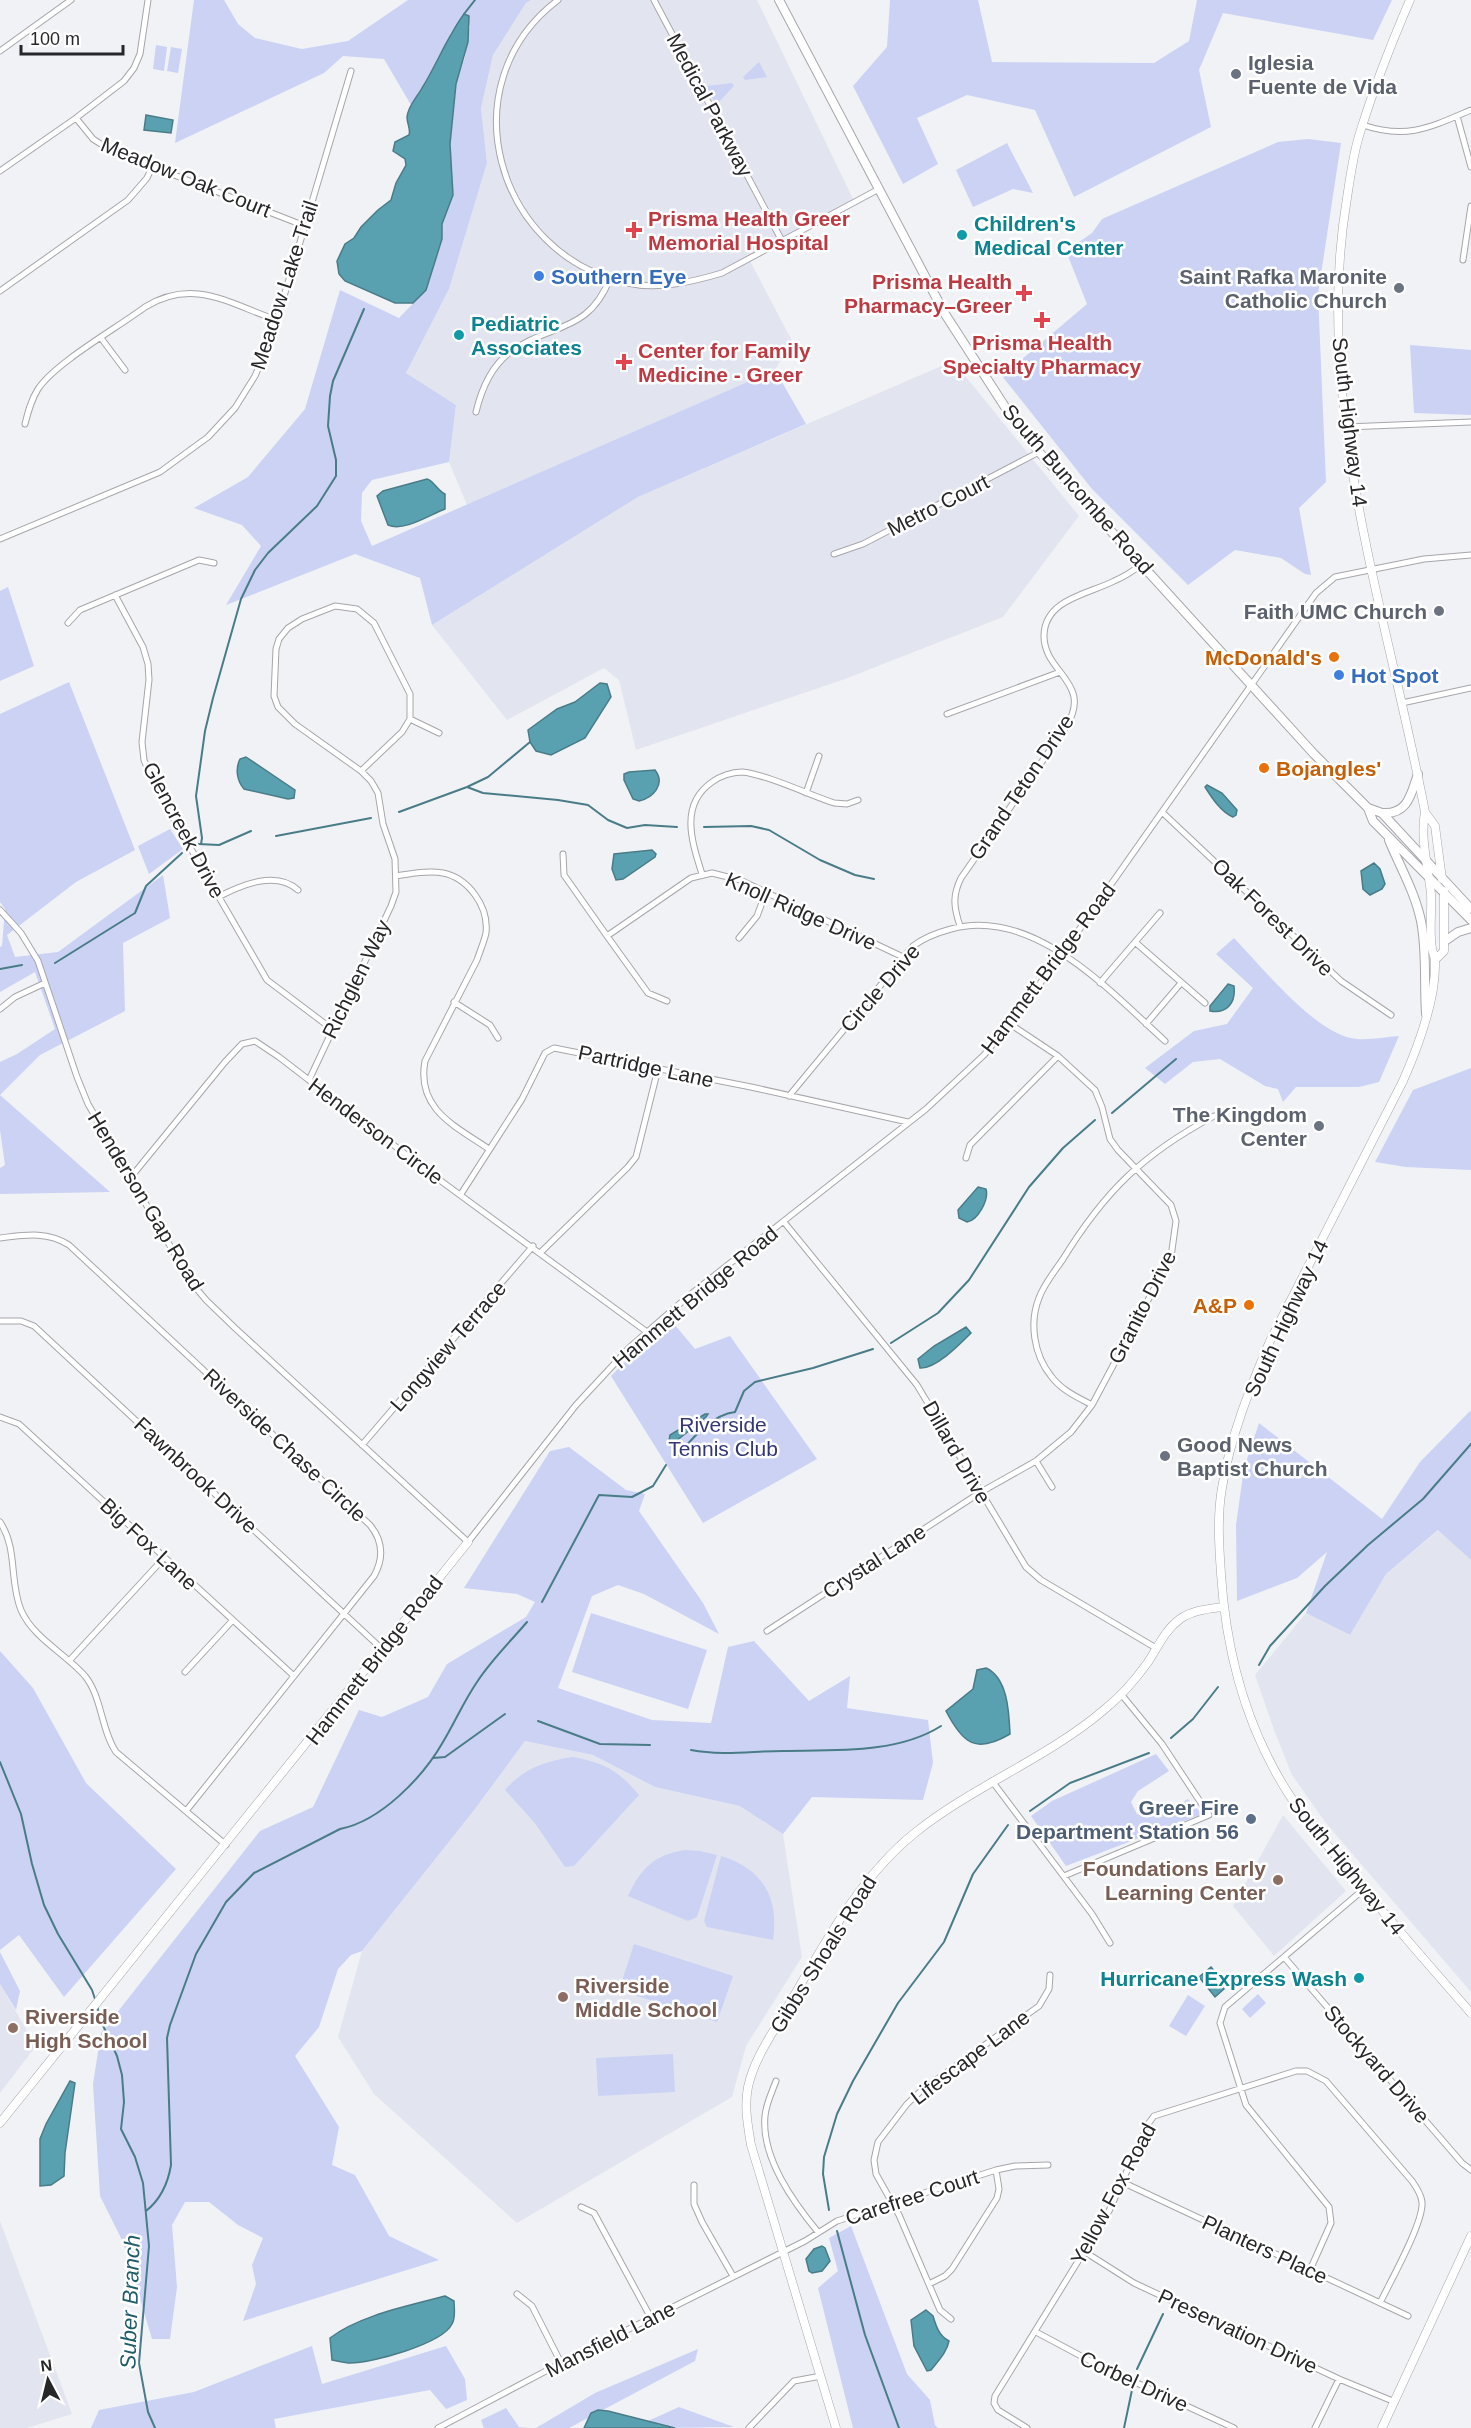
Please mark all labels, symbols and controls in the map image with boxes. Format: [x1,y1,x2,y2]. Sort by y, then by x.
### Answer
scale bar [21,18,123,56]
text: 100 m [30,29,80,49]
street label: Medical Parkway [663,30,758,181]
place label: Iglesia Fuente de Vida [1248,51,1397,98]
marker: Iglesia Fuente de Vida [1229,67,1243,81]
street label: Meadow Oak Court [98,132,274,222]
street label: Meadow Lake Trail [246,198,322,372]
place label: Prisma Health Greer Memorial Hospital [648,207,850,254]
place label: Children's Medical Center [974,212,1123,259]
marker: Prisma Health Greer Memorial Hospital [625,221,643,239]
marker: Children's Medical Center [955,228,969,242]
place label: Southern Eye [551,265,686,288]
place label: Saint Rafka Maronite Catholic Church [1179,265,1387,312]
marker: Southern Eye [532,269,546,283]
place label: Prisma Health Pharmacy–Greer [844,270,1012,317]
marker: Saint Rafka Maronite Catholic Church [1392,281,1406,295]
marker: Prisma Health Pharmacy–Greer [1017,286,1031,300]
place label: Pediatric Associates [471,312,582,359]
marker: Prisma Health Specialty Pharmacy [1035,313,1049,327]
marker: Pediatric Associates [452,328,466,342]
place label: Prisma Health Specialty Pharmacy [943,331,1142,378]
street label: South Highway 14 [1328,336,1372,508]
place label: Center for Family Medicine - Greer [638,339,811,386]
marker: Center for Family Medicine - Greer [615,353,633,371]
street label: South Buncombe Road [998,400,1158,578]
street label: Metro Court [883,470,993,540]
place label: Faith UMC Church [1244,600,1427,623]
marker: Faith UMC Church [1432,604,1446,618]
place label: McDonald's [1205,646,1322,669]
marker: McDonald's [1327,650,1341,664]
place label: Hot Spot [1351,664,1438,687]
marker: Hot Spot [1332,668,1346,682]
street label: Grand Teton Drive [964,710,1078,864]
place label: Bojangles' [1276,757,1381,780]
street label: Glencreek Drive [139,758,229,902]
marker: Bojangles' [1257,761,1271,775]
street label: Oak Forest Drive [1208,854,1338,980]
street label: Knoll Ridge Drive [722,867,880,955]
street label: Hammett Bridge Road [976,878,1120,1058]
street label: Richglen Way [317,916,395,1042]
street label: Circle Drive [836,940,924,1036]
street label: Partridge Lane [576,1040,716,1092]
street label: Henderson Circle [304,1073,448,1189]
place label: The Kingdom Center [1173,1103,1307,1150]
street label: Henderson Gap Road [84,1108,208,1294]
marker: The Kingdom Center [1312,1119,1326,1133]
street label: Hammett Bridge Road [608,1221,782,1373]
street label: South Highway 14 [1240,1236,1333,1400]
street label: Granito Drive [1104,1247,1180,1367]
street label: Longview Terrace [385,1276,511,1416]
place label: A&P [1193,1294,1237,1317]
marker: A&P [1242,1298,1256,1312]
street label: Riverside Chase Circle [199,1364,371,1526]
street label: Dillard Drive [918,1397,996,1507]
street label: Fawnbrook Drive [130,1412,262,1538]
park label: Riverside Tennis Club [668,1413,778,1460]
place label: Good News Baptist Church [1177,1433,1328,1480]
marker: Good News Baptist Church [1158,1449,1172,1463]
street label: Big Fox Lane [96,1493,202,1595]
street label: Crystal Lane [818,1519,930,1603]
street label: Hammett Bridge Road [301,1571,447,1749]
street label: South Highway 14 [1284,1793,1410,1940]
place label: Greer Fire Department Station 56 [1016,1796,1239,1843]
marker: Greer Fire Department Station 56 [1244,1812,1258,1826]
place label: Foundations Early Learning Center [1083,1857,1266,1904]
street label: Gibbs Shoals Road [765,1871,881,2037]
marker: Foundations Early Learning Center [1271,1873,1285,1887]
place label: Hurricane Express Wash [1100,1967,1347,1990]
marker: Hurricane Express Wash [1352,1971,1366,1985]
place label: Riverside Middle School [575,1974,717,2021]
marker: Riverside Middle School [556,1990,570,2004]
street label: Stockyard Drive [1320,2001,1434,2127]
place label: Riverside High School [25,2005,148,2052]
street label: Lifescape Lane [906,2005,1034,2109]
marker: Riverside High School [6,2021,20,2035]
street label: Yellow Fox Road [1066,2119,1160,2269]
street label: Carefree Court [842,2165,982,2229]
street label: Planters Place [1199,2210,1331,2288]
water label: Suber Branch [115,2234,145,2370]
street label: Preservation Drive [1155,2284,1321,2378]
street label: Mansfield Lane [541,2296,679,2382]
street label: Corbel Drive [1076,2346,1192,2416]
north arrow [18,2350,78,2410]
text: N [39,2356,53,2375]

